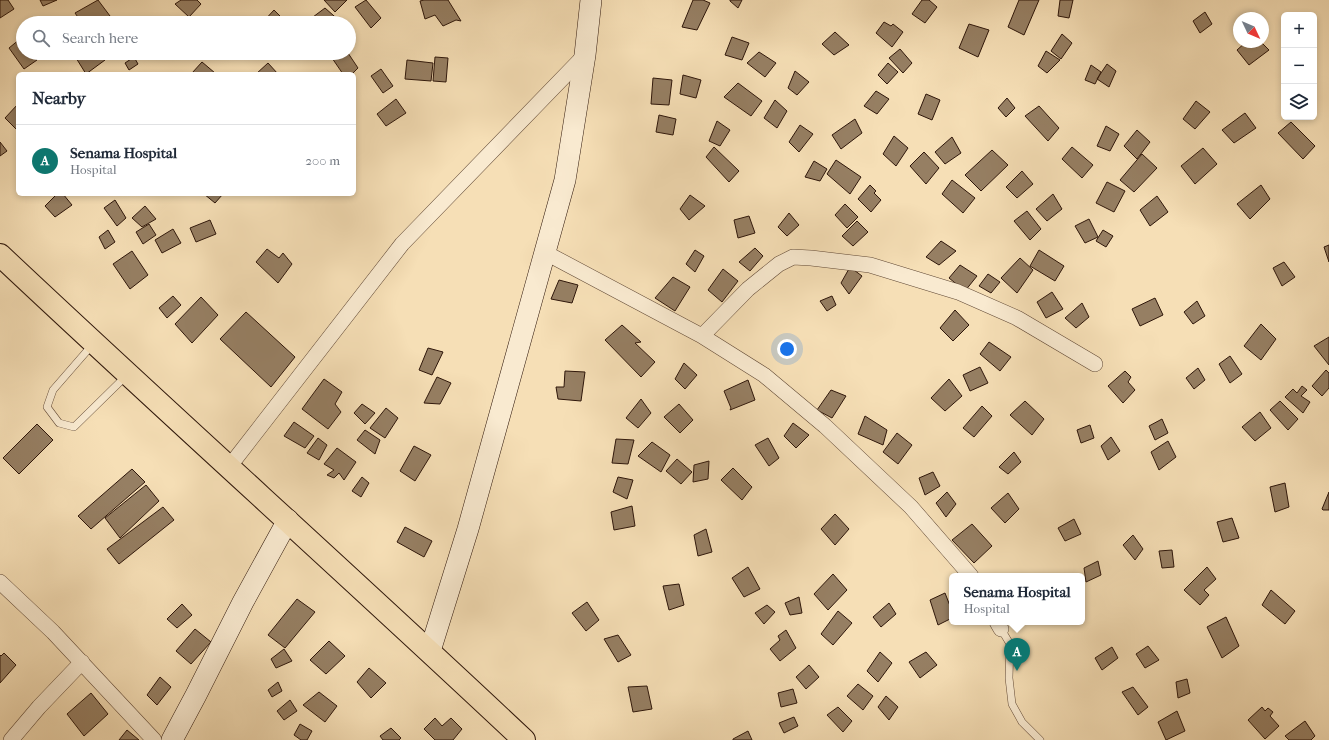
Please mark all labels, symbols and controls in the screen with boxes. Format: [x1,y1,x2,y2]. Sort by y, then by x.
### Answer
north arrow [1233,12,1269,48]
map controls [1281,12,1317,120]
button: + [1281,12,1317,48]
search box [16,16,356,60]
icon: search [30,27,52,49]
text: Search here [62,29,138,47]
button: − [1281,48,1317,84]
button: layers [1281,84,1317,120]
text: Nearby [32,88,86,108]
text: Senama Hospital [70,144,177,162]
text: A [41,153,49,168]
text: 200 m [305,153,340,168]
text: Hospital [70,162,117,177]
your location [777,339,797,359]
popup [949,573,1085,625]
text: Senama Hospital [963,583,1071,601]
text: Hospital [963,601,1010,616]
pin: A [1004,638,1030,671]

